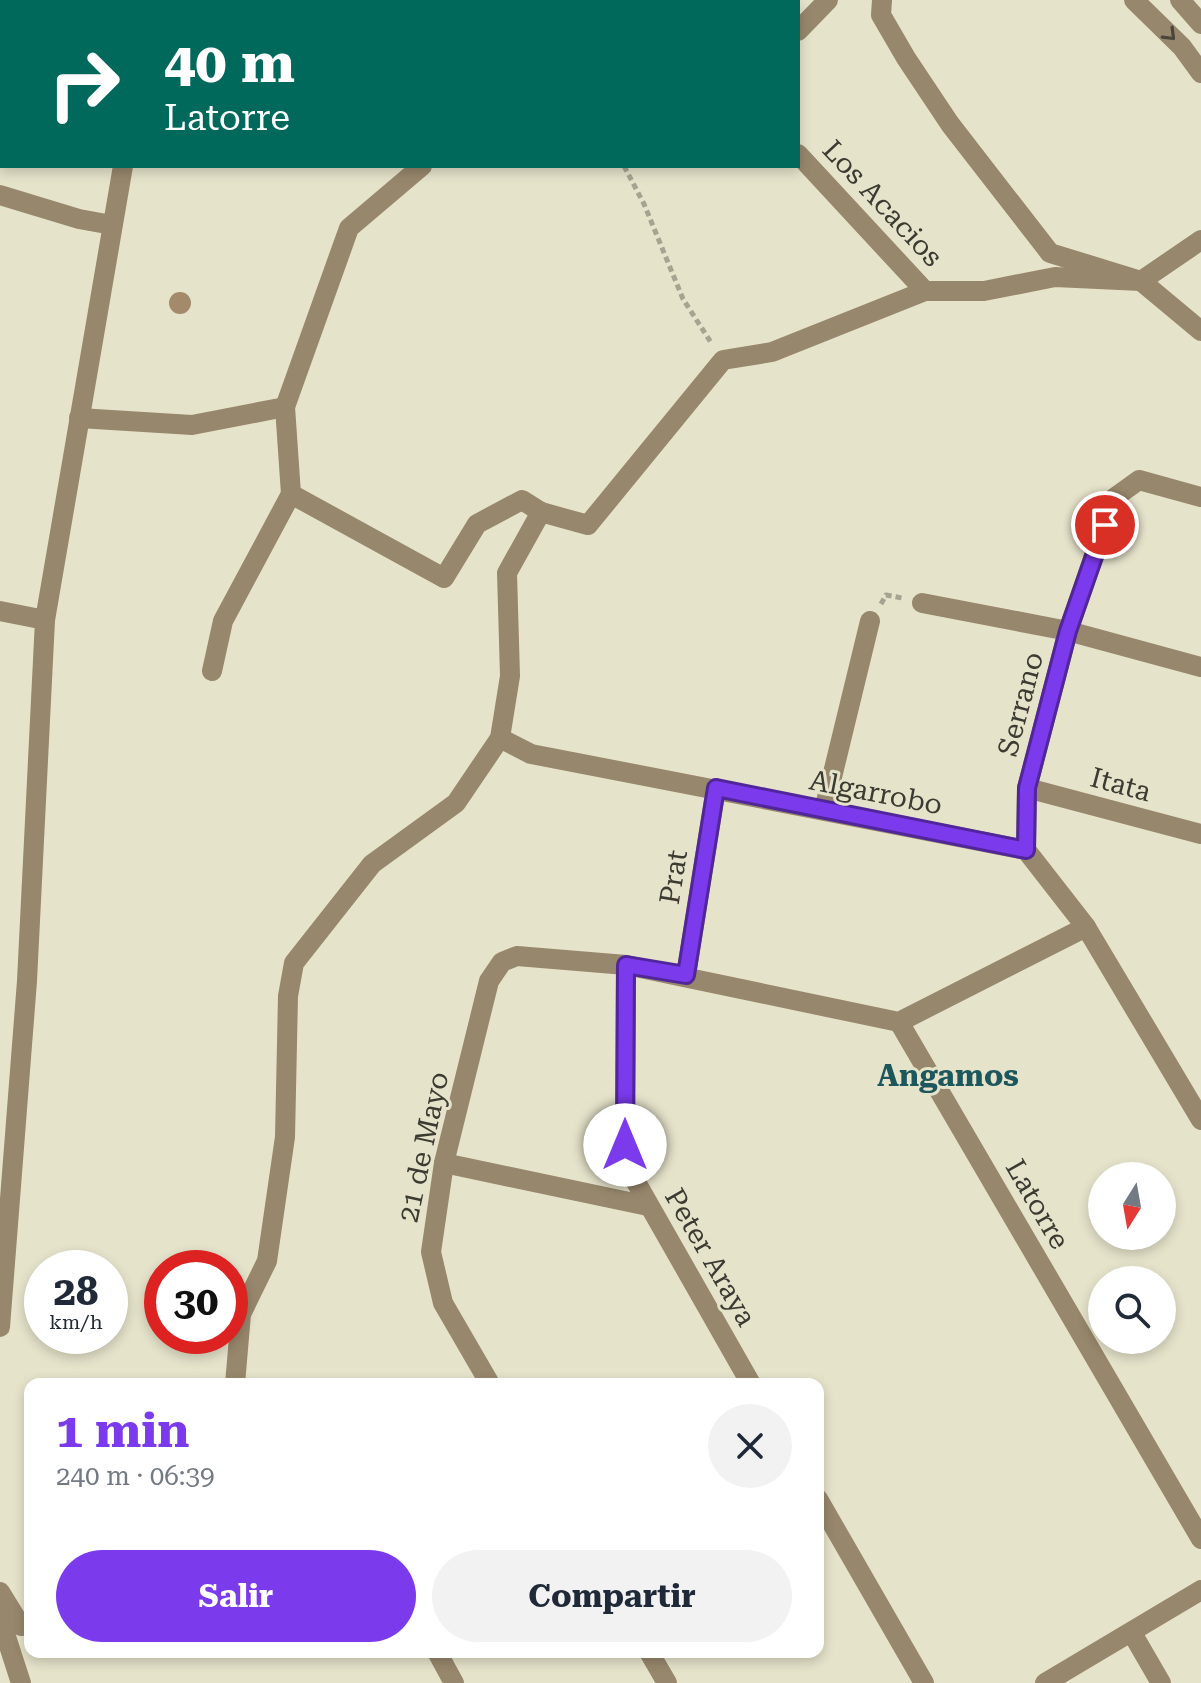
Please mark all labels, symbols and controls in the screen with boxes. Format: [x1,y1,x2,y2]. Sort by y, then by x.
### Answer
one-way arrow [1160,26,1175,40]
text: 40 m [164,30,295,96]
icon: right [32,32,136,136]
text: Latorre [164,97,290,139]
street label: Los Acacios [816,133,949,273]
pin [1071,491,1139,559]
icon: arrive [1083,503,1127,547]
street label: Serrano [991,648,1050,760]
street label: Itata [1087,761,1155,808]
street label: Algarrobo [807,763,945,822]
street label: Prat [653,848,694,907]
district label: Angamos [877,1058,1019,1093]
street label: 21 de Mayo [391,1069,456,1225]
position arrow [583,1103,667,1187]
street label: Latorre [999,1154,1076,1255]
north arrow [1088,1162,1176,1250]
map controls [1088,1162,1176,1354]
street label: Peter Araya [658,1183,763,1332]
speed limit sign: 30 [144,1250,248,1354]
button: search [1088,1266,1176,1354]
text: 28 [54,1268,98,1315]
text: km/h [49,1310,103,1334]
text: 1 min [56,1403,189,1459]
button: close [708,1404,792,1488]
text: 240 m · 06:39 [56,1461,215,1491]
button: Salir [56,1550,416,1642]
button: Compartir [432,1550,792,1642]

